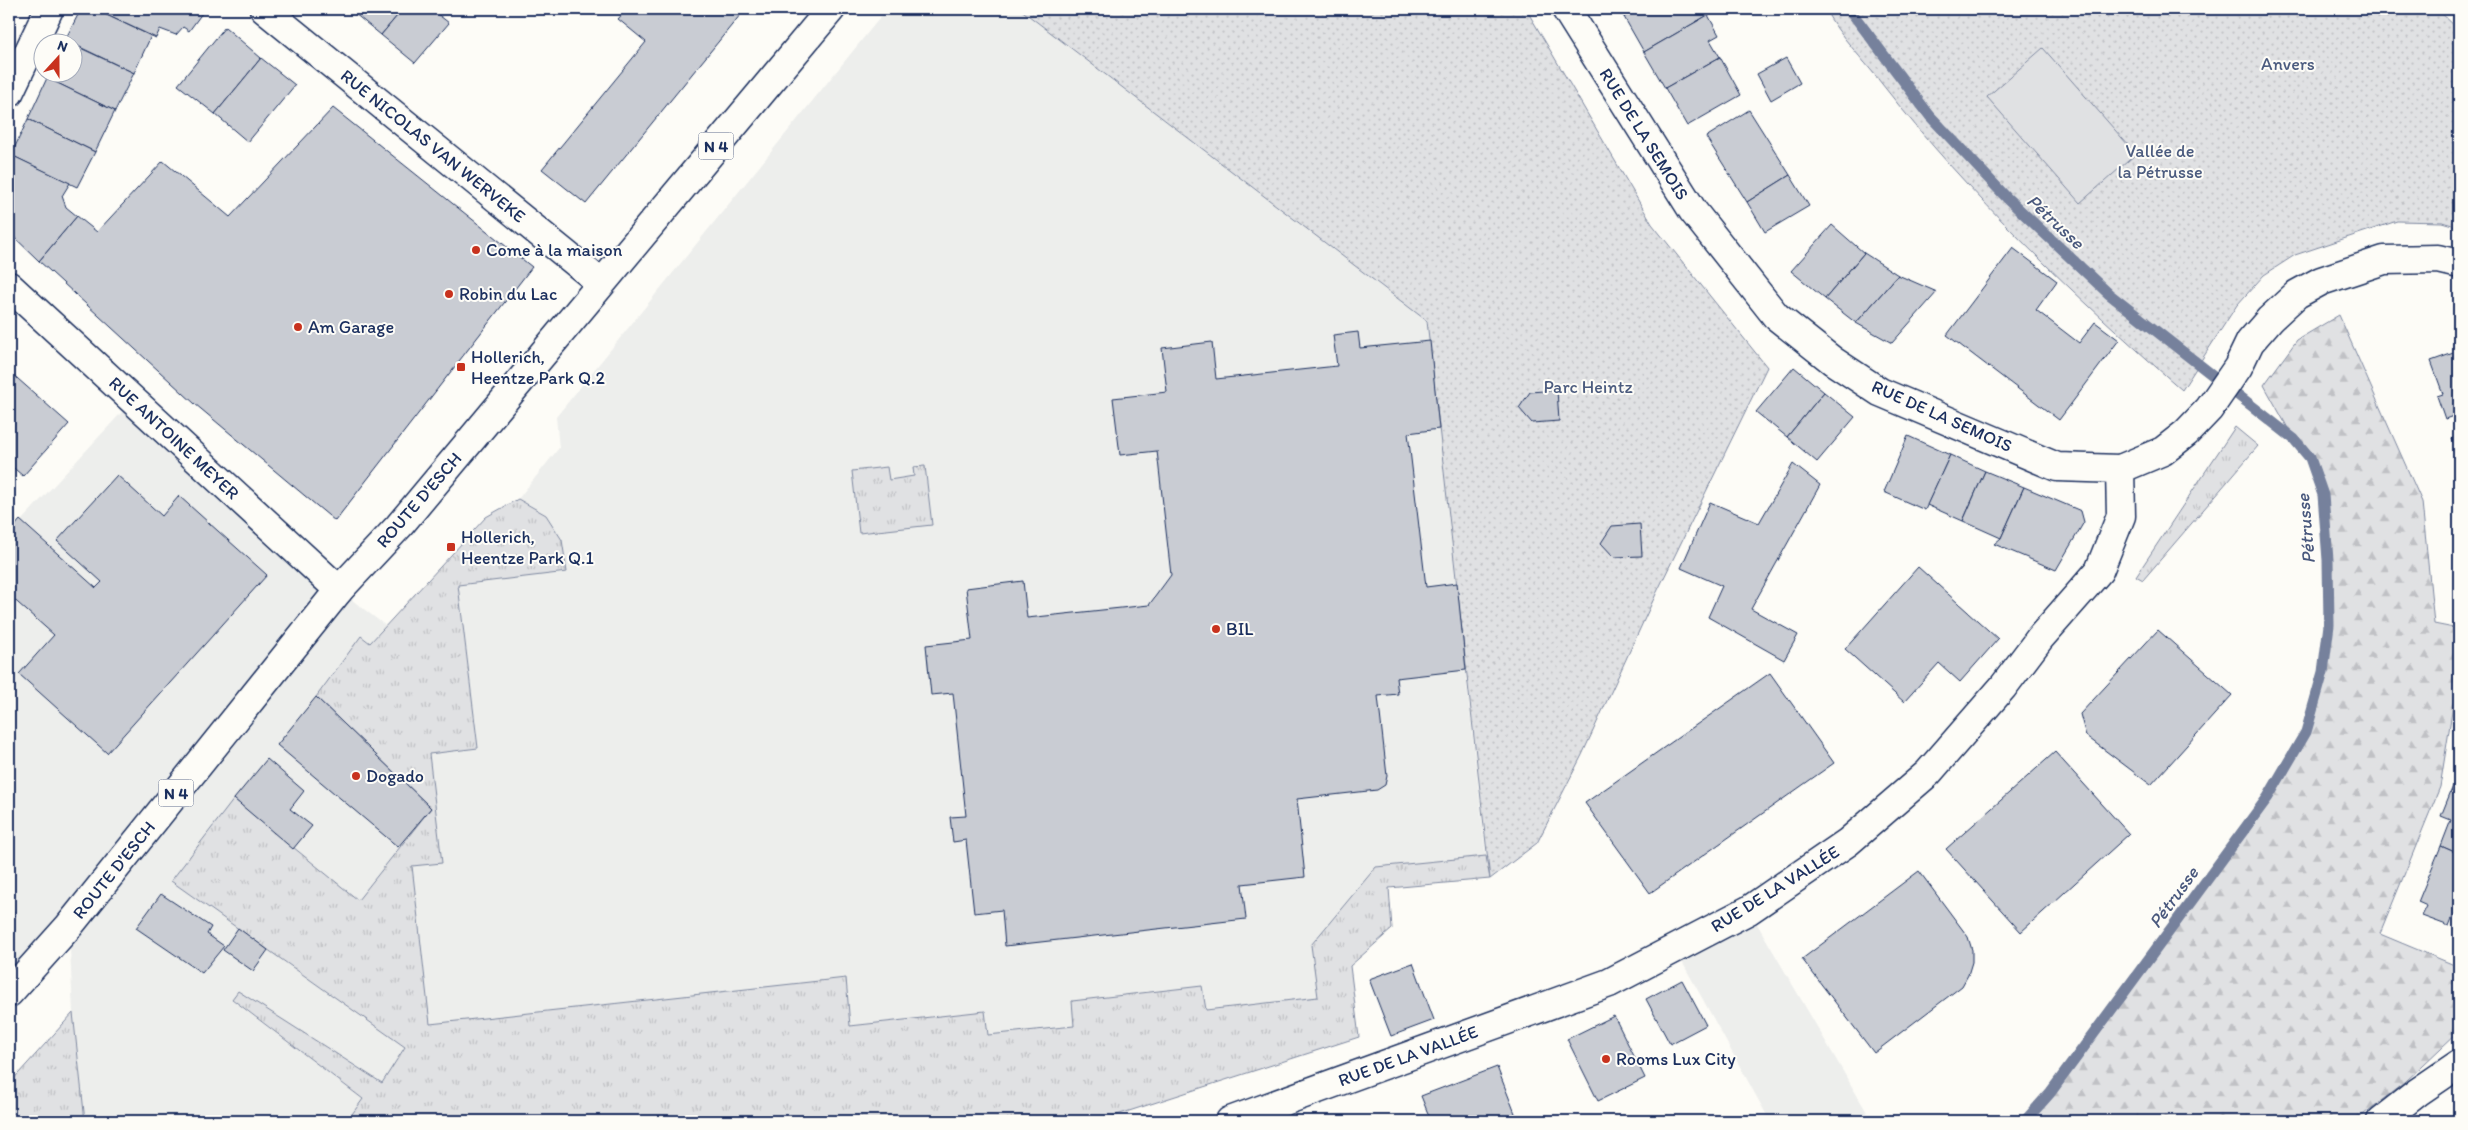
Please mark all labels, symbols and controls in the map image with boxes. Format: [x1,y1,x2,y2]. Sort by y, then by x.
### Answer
north arrow [32,32,82,82]
text: N [55,37,70,56]
park label: Anvers [2261,53,2315,75]
street label: RUE NICOLAS VAN WERVEKE [336,64,530,228]
street label: RUE DE LA SEMOIS [1595,64,1693,204]
road number: N 4 [698,132,734,160]
park label: Vallée de la Pétrusse [2117,140,2203,183]
water label: Pétrusse [2022,189,2090,254]
place label: Come à la maison [486,239,623,261]
marker: Come à la maison [470,244,482,256]
place label: Robin du Lac [459,283,557,305]
marker: Robin du Lac [443,288,455,300]
place label: Am Garage [308,316,394,338]
marker: Am Garage [292,321,304,333]
place label: Hollerich, Heentze Park Q.2 [471,346,605,389]
marker: Hollerich, Heentze Park Q.2 [455,361,467,373]
street label: RUE ANTOINE MEYER [104,372,244,504]
street label: RUE DE LA SEMOIS [1868,375,2016,457]
park label: Parc Heintz [1543,376,1633,398]
street label: ROUTE D'ESCH [372,448,466,552]
water label: Pétrusse [2291,492,2320,565]
place label: Hollerich, Heentze Park Q.1 [461,526,594,569]
marker: Hollerich, Heentze Park Q.1 [445,541,457,553]
place label: BIL [1226,618,1253,640]
marker: BIL [1210,623,1222,635]
place label: Dogado [366,765,424,787]
marker: Dogado [350,770,362,782]
road number: N 4 [158,780,194,806]
street label: ROUTE D'ESCH [68,817,160,923]
street label: RUE DE LA VALLÉE [1707,841,1843,937]
water label: Pétrusse [2143,861,2204,932]
street label: RUE DE LA VALLÉE [1335,1020,1481,1092]
place label: Rooms Lux City [1616,1048,1736,1070]
marker: Rooms Lux City [1600,1053,1612,1065]

